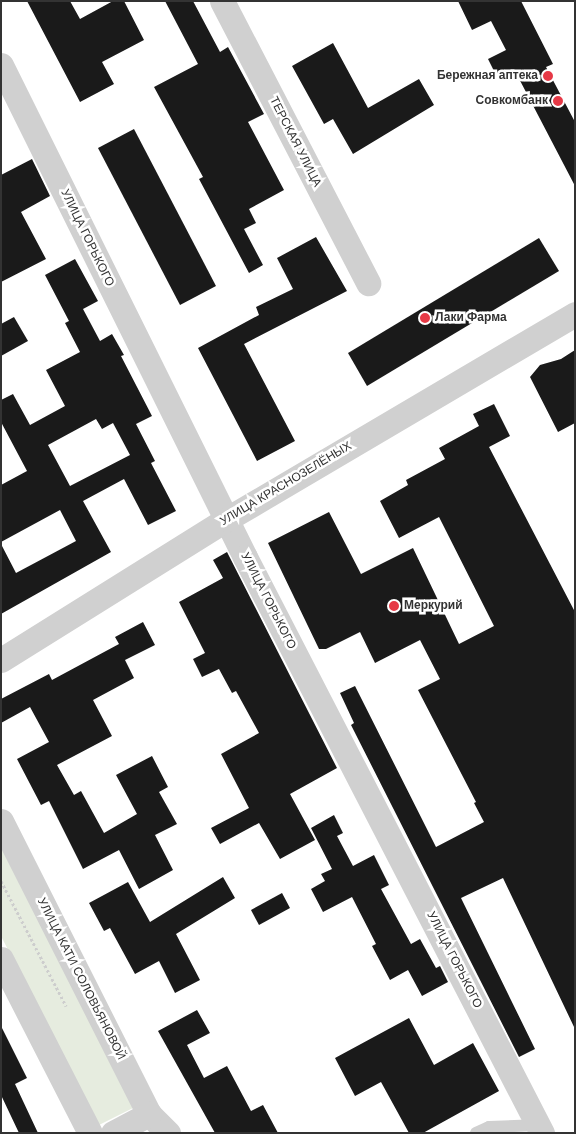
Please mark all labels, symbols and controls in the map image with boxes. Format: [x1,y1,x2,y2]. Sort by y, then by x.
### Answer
place label: Бережная аптека [437,69,538,83]
marker: Бережная аптека [542,70,554,82]
street label: ТЕРСКАЯ УЛИЦА [266,94,324,190]
place label: Совкомбанк [476,94,548,108]
marker: Совкомбанк [552,95,564,107]
street label: УЛИЦА ГОРЬКОГО [57,187,117,289]
place label: Лаки Фарма [435,311,507,325]
marker: Лаки Фарма [419,312,431,324]
street label: УЛИЦА КРАСНОЗЕЛЁНЫХ [218,439,354,529]
street label: УЛИЦА ГОРЬКОГО [237,550,299,652]
place label: Меркурий [404,599,463,613]
marker: Меркурий [388,600,400,612]
street label: УЛИЦА КАТИ СОЛОВЬЯНОВОЙ [34,896,128,1062]
street label: УЛИЦА ГОРЬКОГО [423,909,485,1011]

